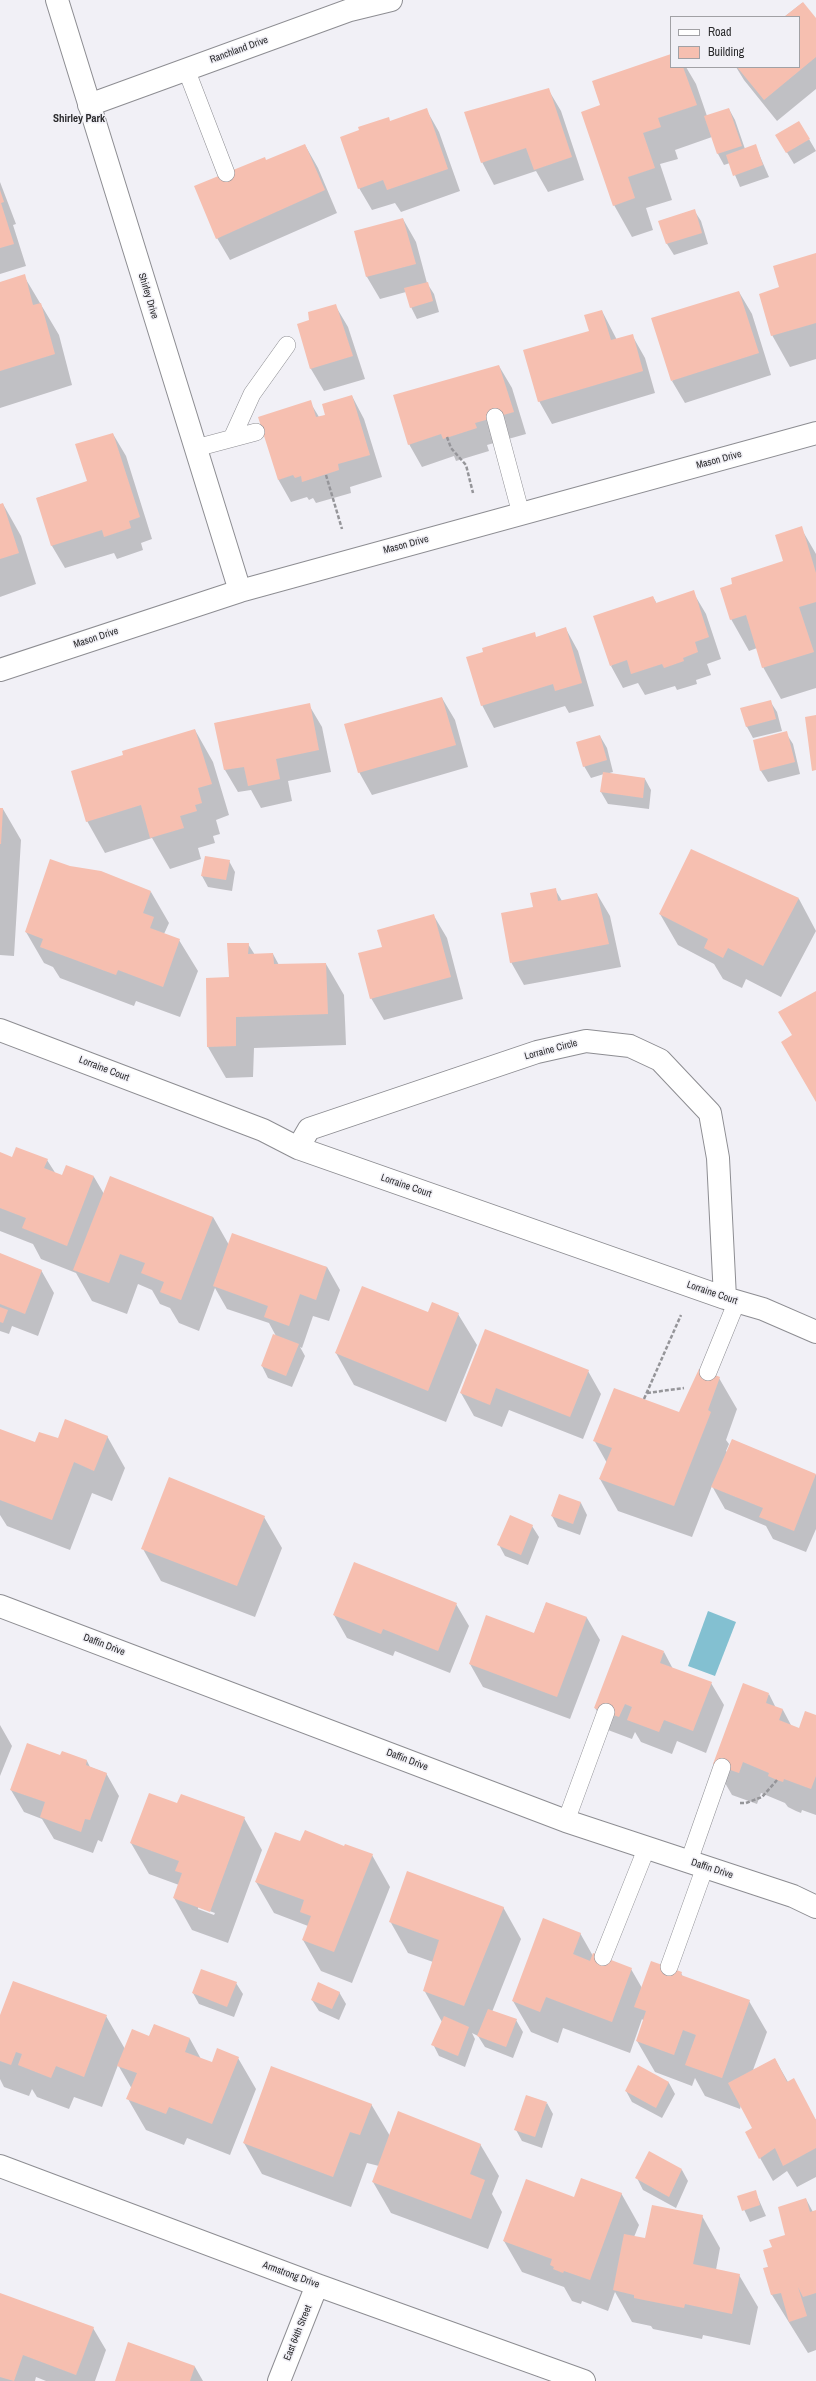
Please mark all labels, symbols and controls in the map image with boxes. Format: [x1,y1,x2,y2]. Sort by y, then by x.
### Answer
legend [670,16,800,68]
text: Road [708,24,732,40]
street label: Ranchland Drive [208,34,270,66]
text: Building [708,44,744,60]
district label: Shirley Park [53,112,105,126]
street label: Shirley Drive [135,272,161,320]
street label: Mason Drive [695,448,743,472]
street label: Mason Drive [382,533,430,557]
street label: Mason Drive [72,625,120,651]
street label: Lorraine Circle [523,1037,579,1063]
street label: Lorraine Court [77,1054,131,1084]
street label: Lorraine Court [379,1172,433,1200]
street label: Lorraine Court [685,1279,739,1307]
street label: Daffin Drive [81,1632,127,1658]
street label: Daffin Drive [384,1747,430,1773]
street label: Daffin Drive [689,1857,735,1881]
street label: Armstrong Drive [261,2259,321,2291]
street label: East 64th Street [281,2303,315,2363]

